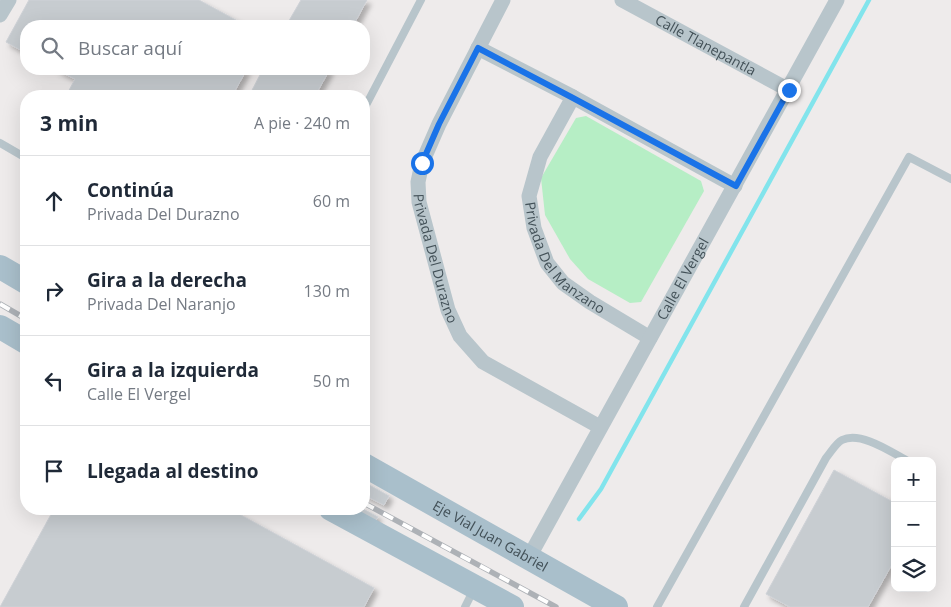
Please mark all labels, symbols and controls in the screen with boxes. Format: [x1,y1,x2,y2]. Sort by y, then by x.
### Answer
street label: Calle Tlanepantla [652,10,760,80]
search box [20,20,370,75]
icon: search [38,34,66,62]
text: Buscar aquí [78,35,182,61]
route end [778,79,801,102]
text: 3 min [40,109,98,137]
text: A pie · 240 m [254,112,350,134]
route start [411,152,434,175]
text: Continúa [87,177,174,203]
icon: ahead [40,187,68,215]
text: 60 m [313,190,350,212]
street label: Privada Del Durazno [410,193,463,326]
street label: Privada Del Manzano [521,200,609,318]
text: Privada Del Durazno [87,203,240,225]
street label: Calle El Vergel [652,234,713,323]
text: Gira a la derecha [87,267,247,293]
icon: right [40,277,68,305]
text: 130 m [304,280,350,302]
text: Privada Del Naranjo [87,293,236,315]
text: Gira a la izquierda [87,357,259,383]
icon: left [40,367,68,395]
text: 50 m [313,370,350,392]
text: Calle El Vergel [87,383,191,405]
icon: arrive [40,457,68,485]
map controls [891,457,936,592]
button: + [891,457,936,502]
text: Llegada al destino [87,458,259,484]
street label: Eje Vial Juan Gabriel [430,496,552,576]
button: − [891,502,936,547]
button: layers [891,547,936,592]

